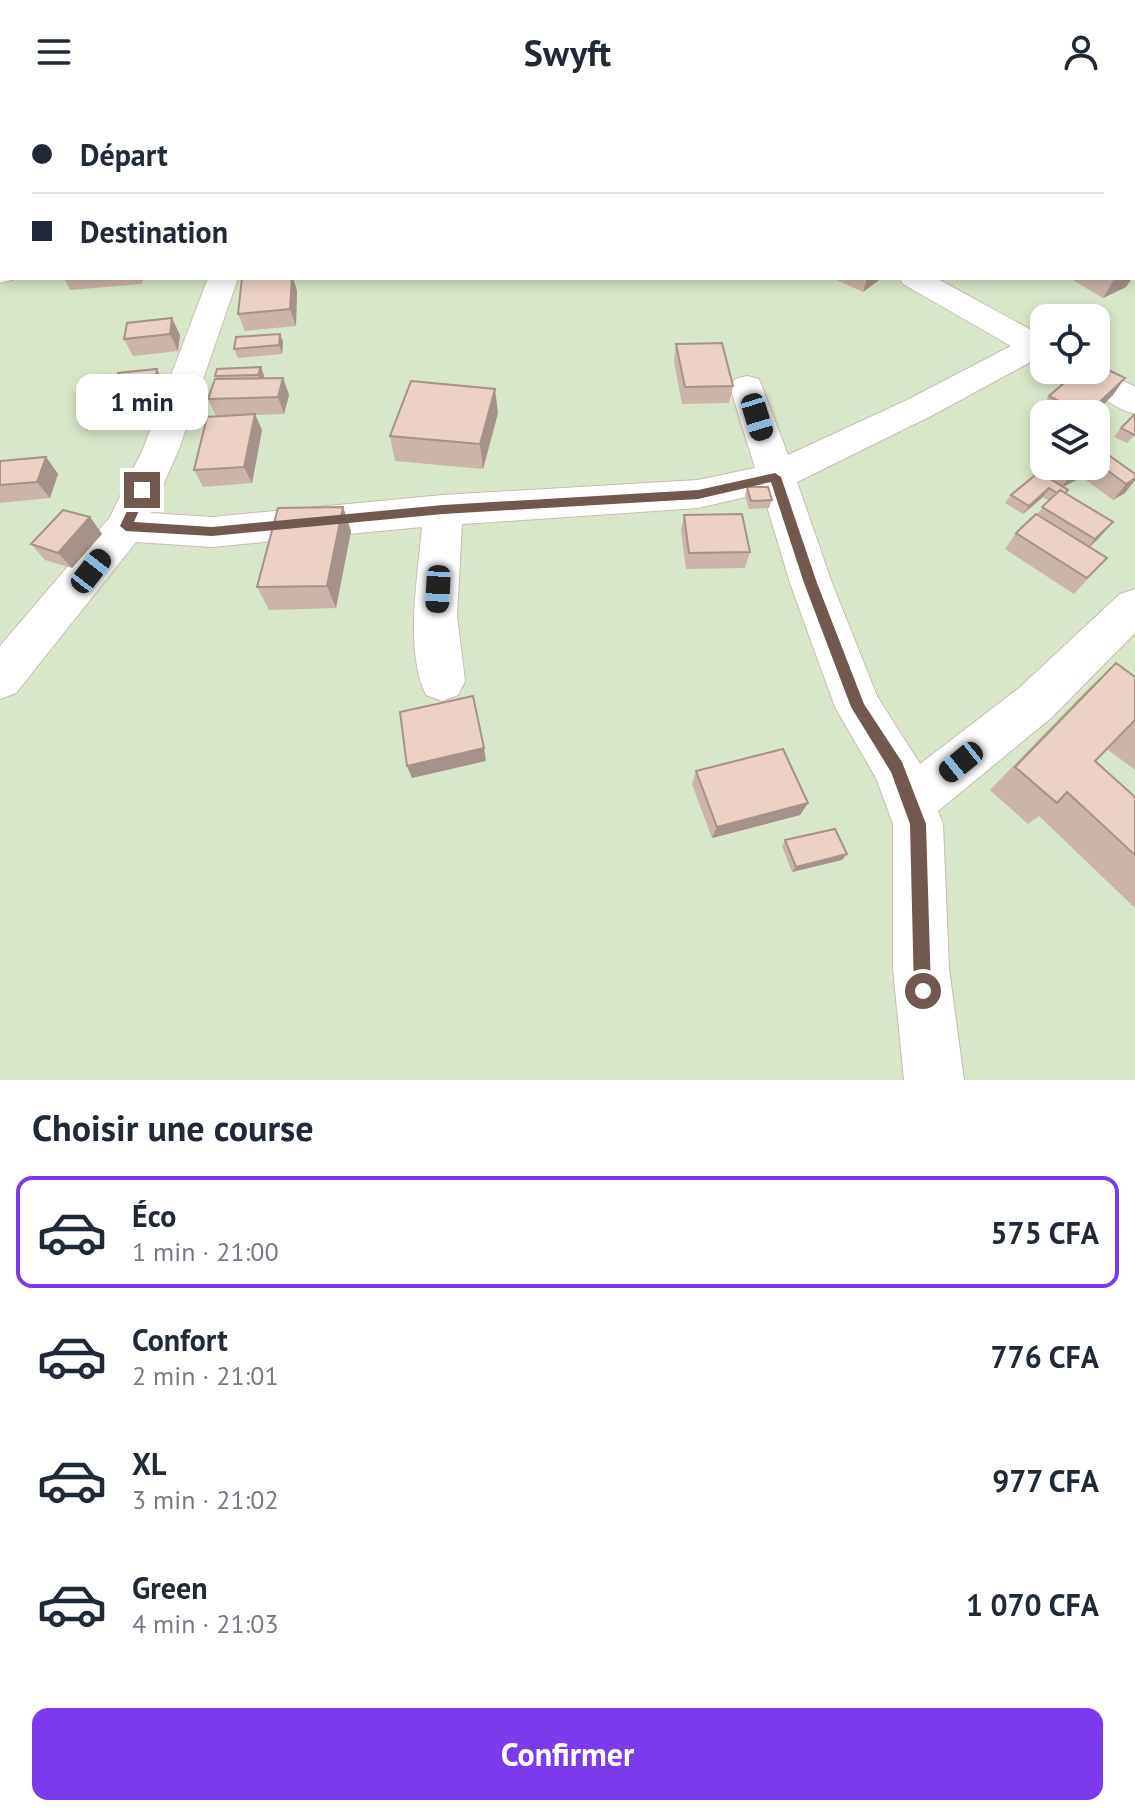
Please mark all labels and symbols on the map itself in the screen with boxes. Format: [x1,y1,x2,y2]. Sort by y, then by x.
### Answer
callout: 1 min [76,374,208,430]
car [739,391,775,443]
route end [124,472,160,508]
car [67,545,115,597]
car [425,564,451,614]
car [935,738,987,786]
route start [905,973,941,1009]

